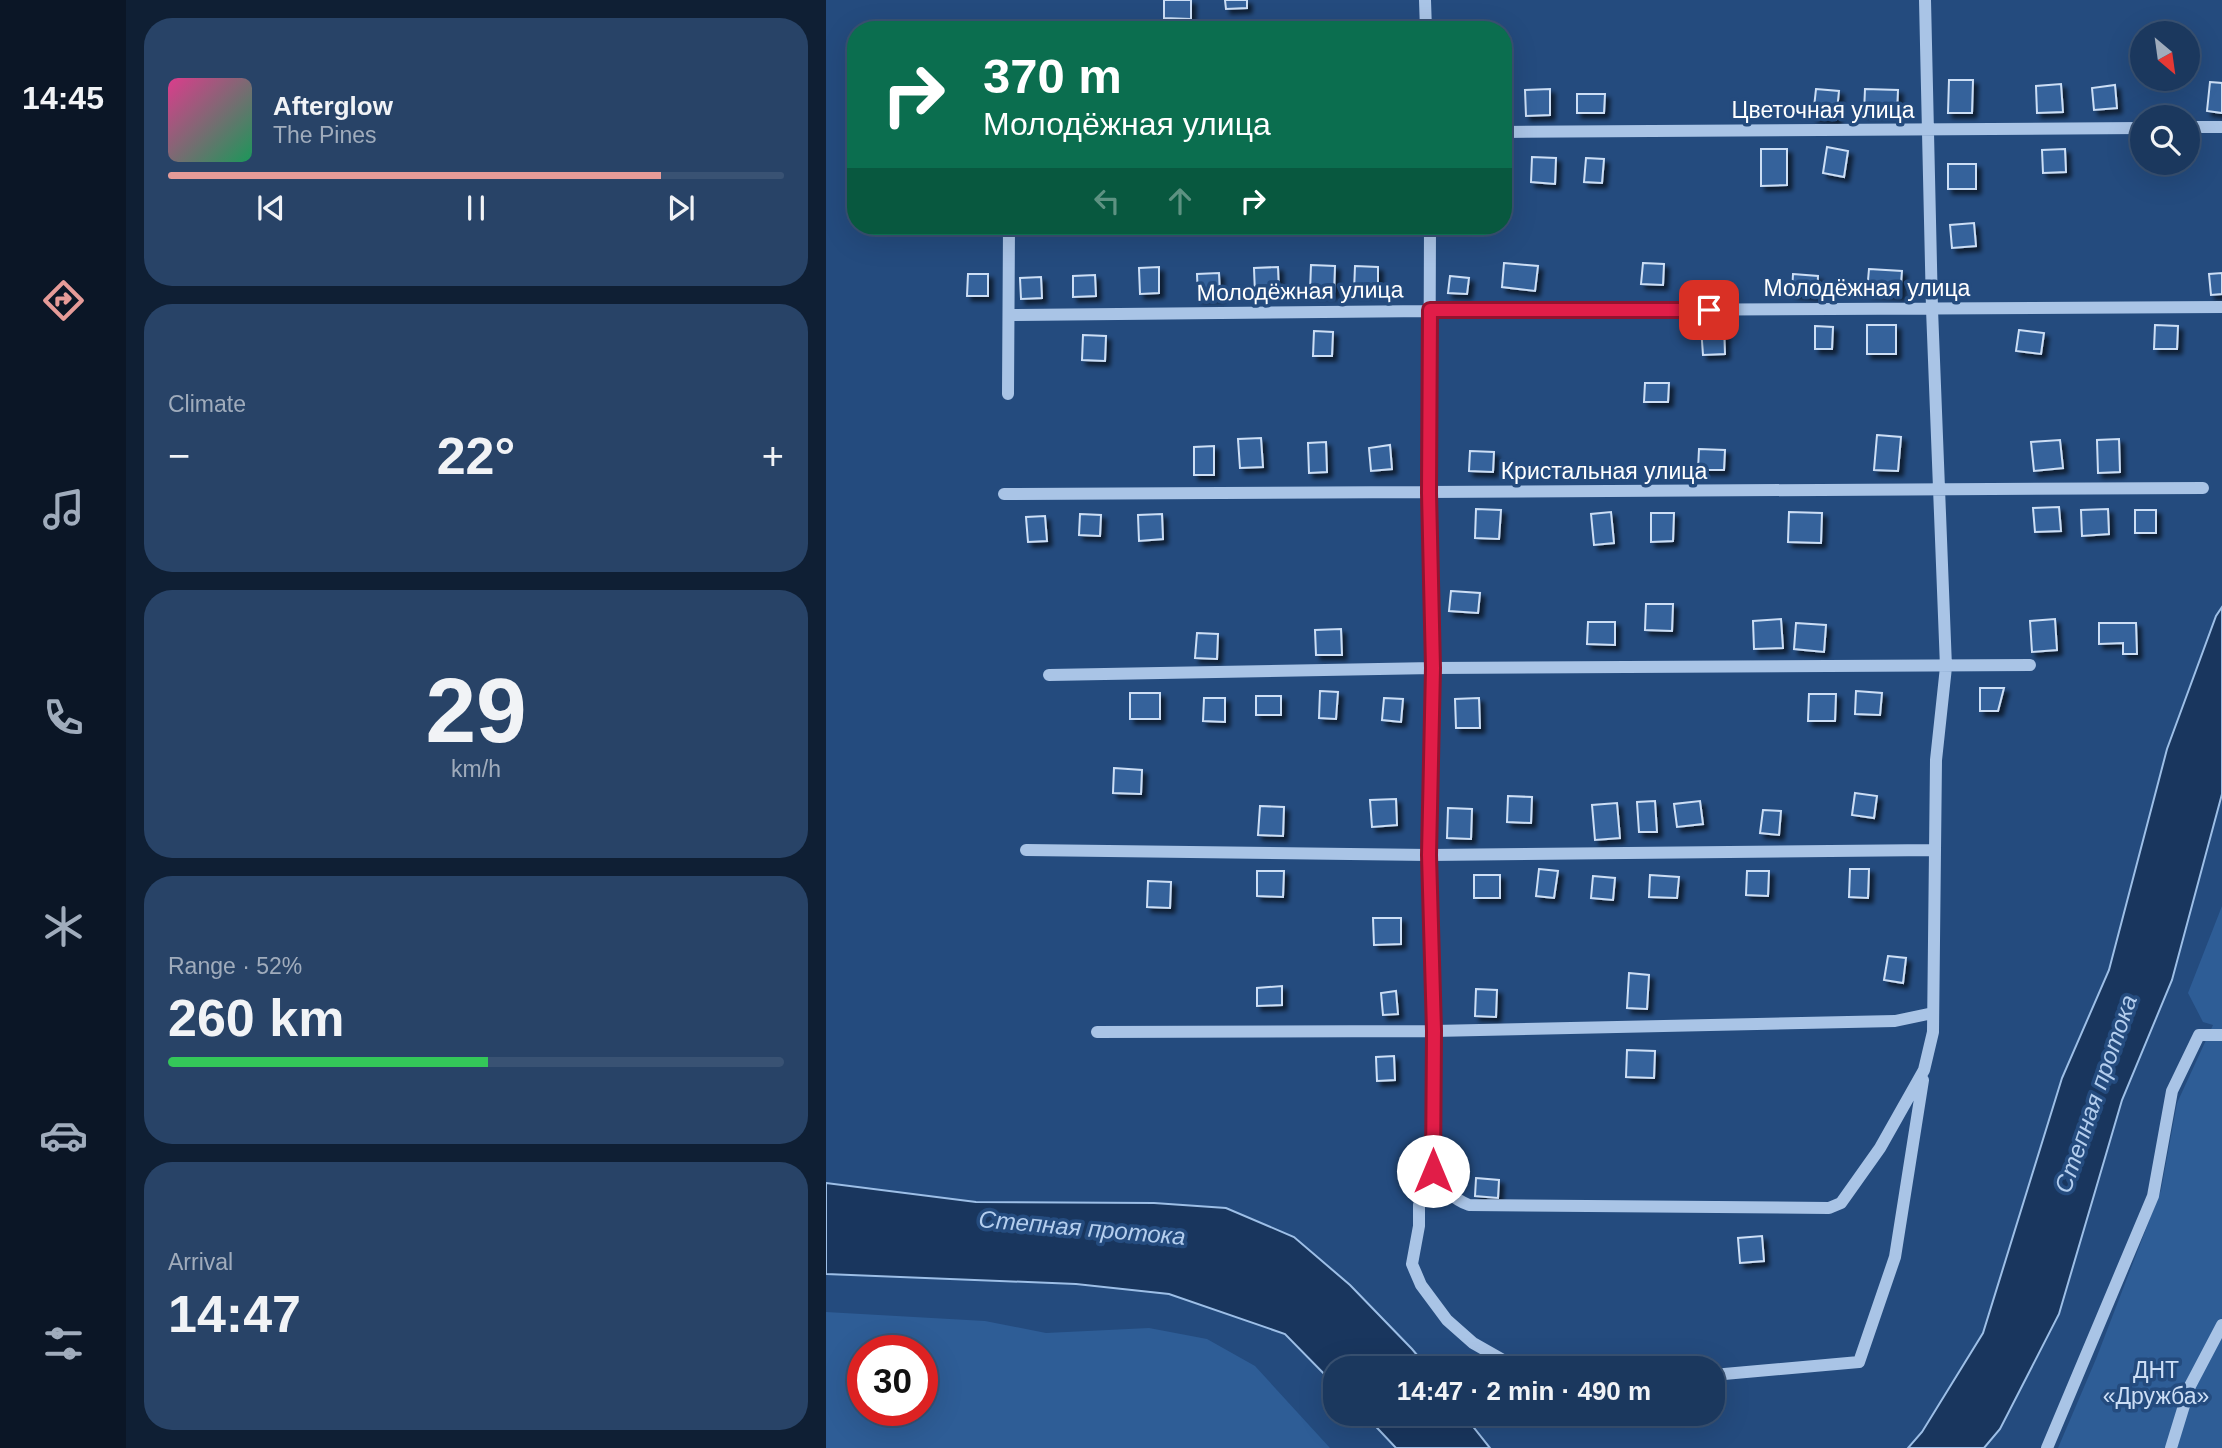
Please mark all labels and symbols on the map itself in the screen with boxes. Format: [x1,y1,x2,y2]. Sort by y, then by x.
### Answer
north arrow [2130,21,2200,91]
street label: Цветочная улица [1731,97,1915,123]
street label: Молодёжная улица [1764,275,1971,301]
street label: Молодёжная улица [1196,276,1404,306]
pin [1679,280,1739,340]
street label: Кристальная улица [1501,458,1707,484]
water label: Степная протока [2049,991,2142,1196]
position arrow [1396,1134,1470,1208]
water label: Степная протока [977,1205,1187,1250]
speed limit sign: 30 [847,1335,938,1426]
park label: ДНТ «Дружба» [2103,1357,2209,1409]

